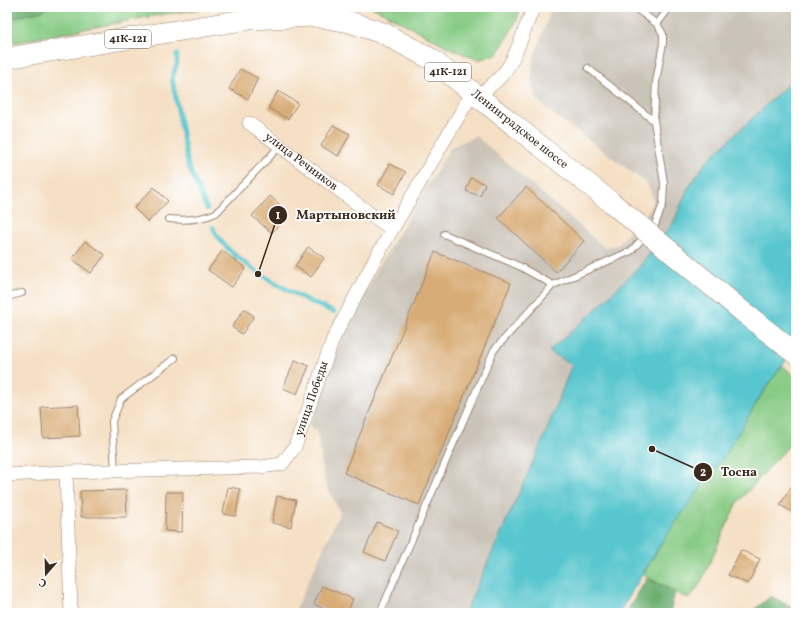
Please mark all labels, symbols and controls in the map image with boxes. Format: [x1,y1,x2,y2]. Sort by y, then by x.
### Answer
road number: 41К-121 [105,30,151,48]
road number: 41К-121 [425,63,471,81]
street label: Ленинградское шоссе [468,86,571,173]
street label: улица Речников [261,129,341,195]
callout: Мартыновский [268,202,404,227]
text: Мартыновский [296,207,396,225]
text: 1 [276,208,281,224]
street label: улица Победы [291,358,333,438]
callout: Тосна [693,459,765,484]
text: Тосна [721,464,757,482]
text: 2 [700,465,706,481]
north arrow [26,554,66,594]
text: С [37,574,49,590]

